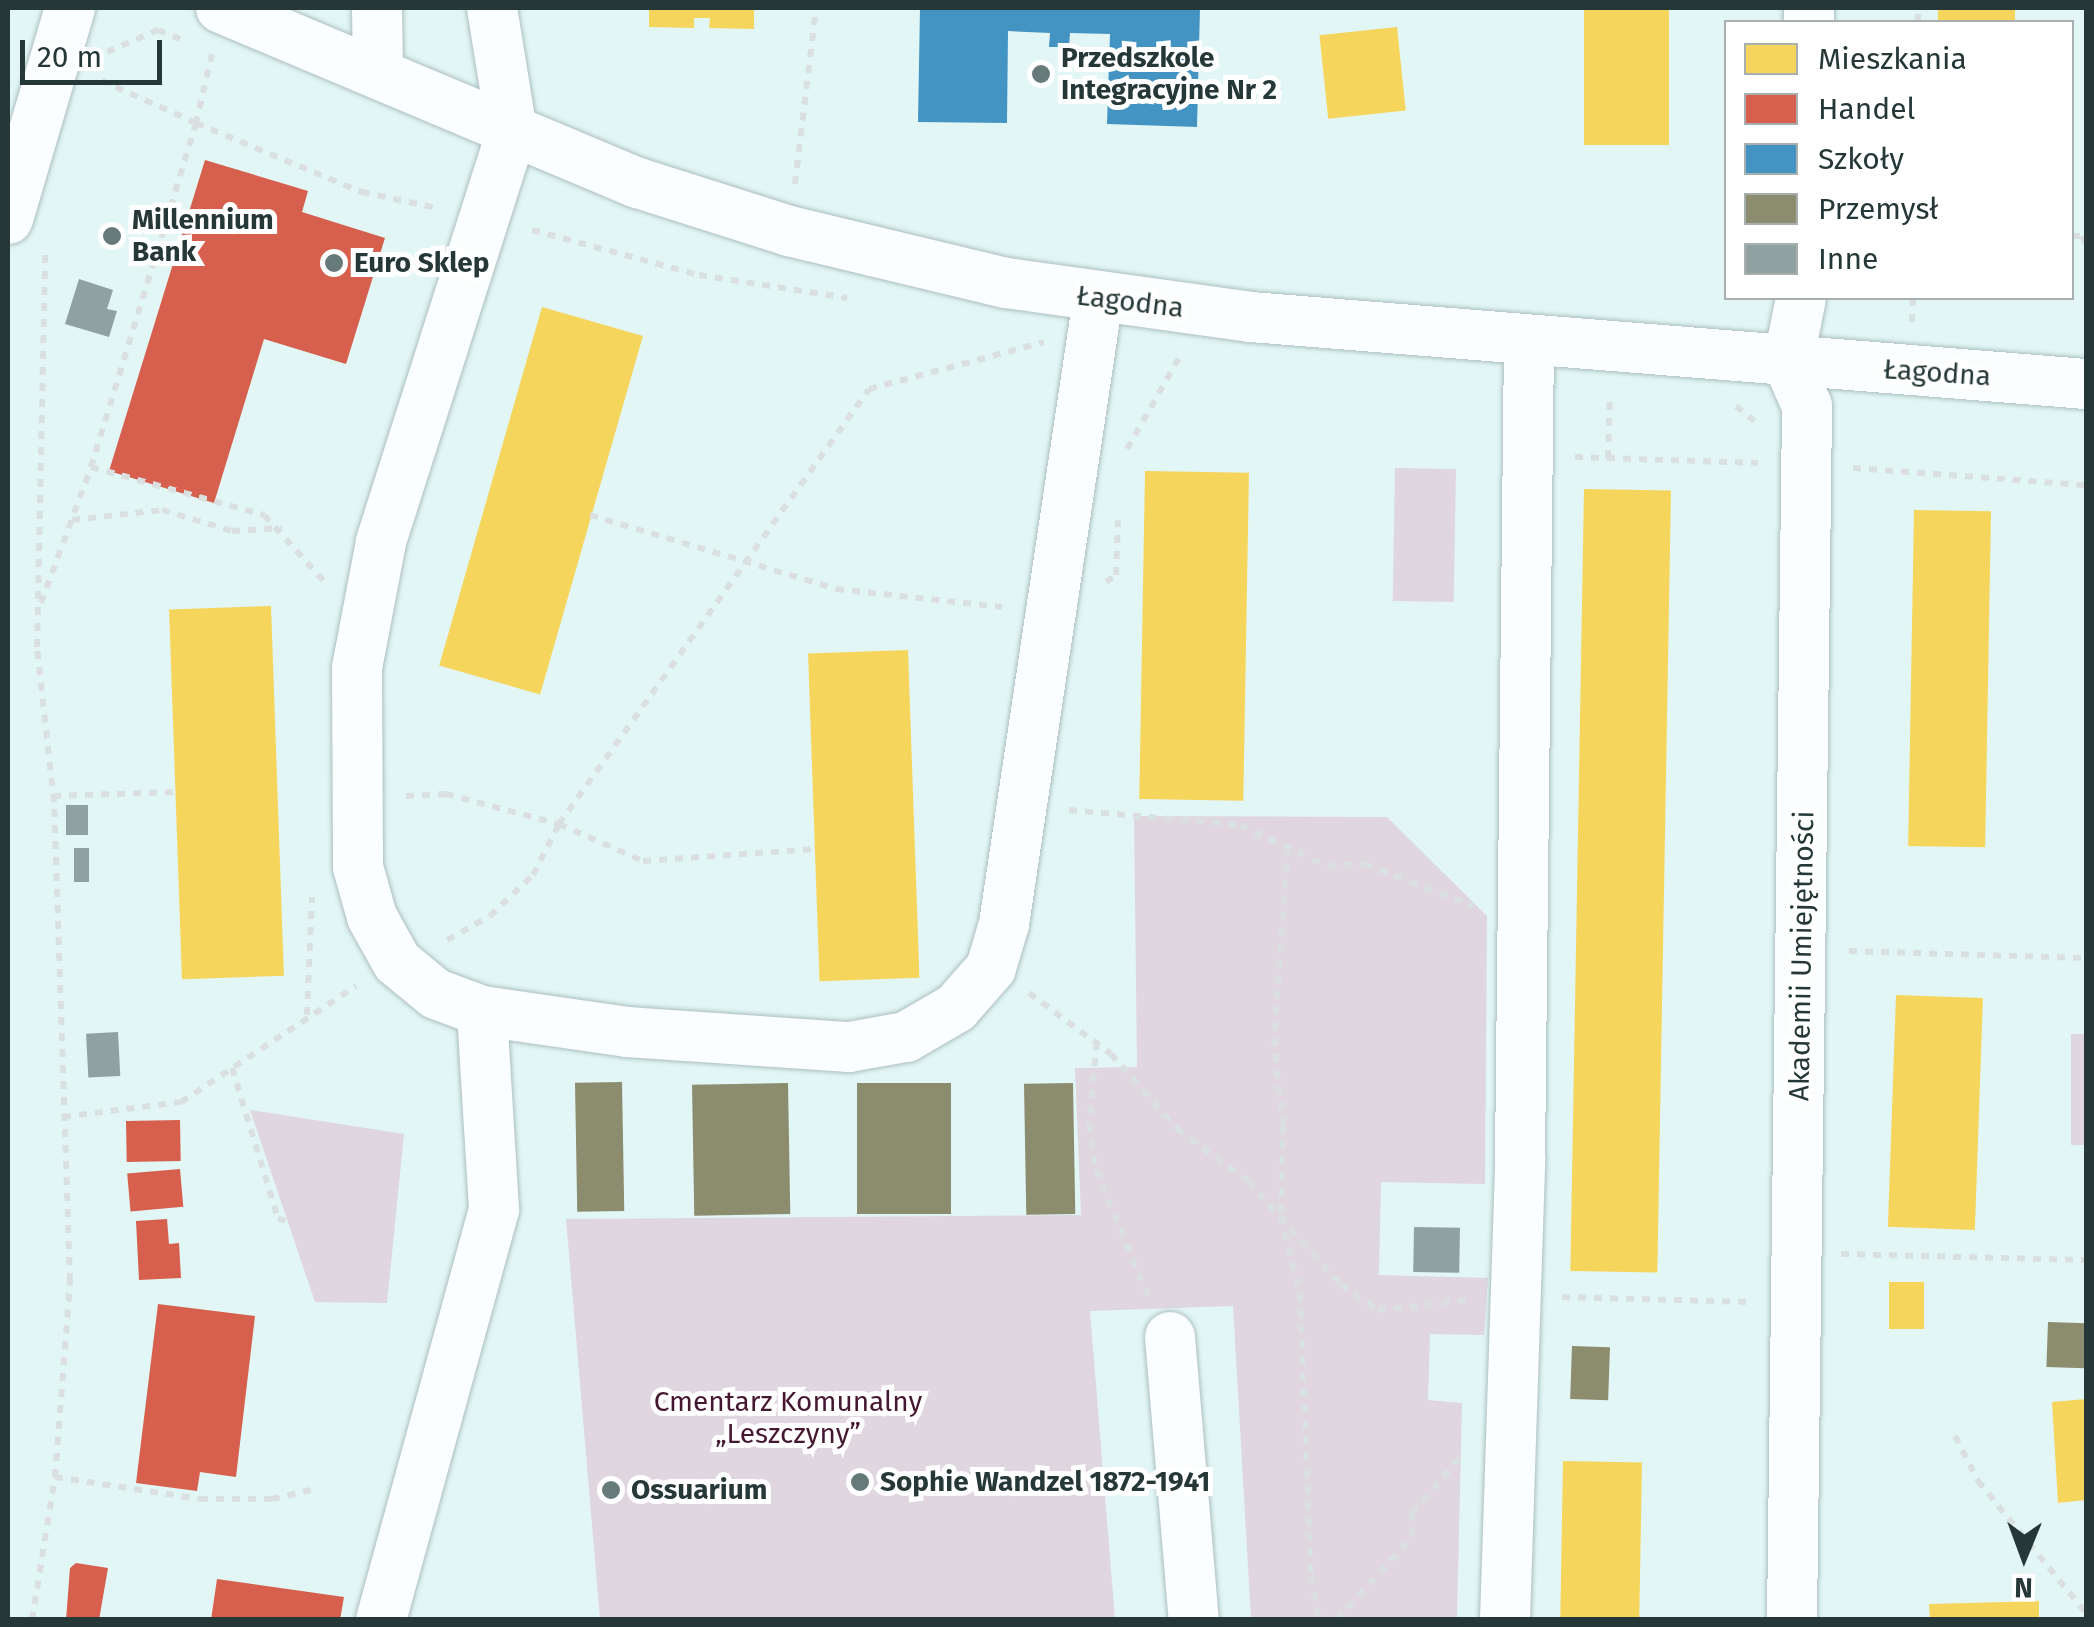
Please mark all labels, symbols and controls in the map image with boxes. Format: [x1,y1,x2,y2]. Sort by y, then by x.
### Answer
scale bar [25,20,168,82]
legend [1724,20,2074,300]
text: 20 m [37,39,102,75]
place label: Przedszkole Integracyjne Nr 2 [1061,41,1277,107]
text: Mieszkania [1818,41,1967,77]
marker: Przedszkole Integracyjne Nr 2 [1030,63,1052,85]
text: Handel [1818,91,1915,127]
text: Szkoły [1818,141,1904,177]
text: Przemysł [1818,191,1938,227]
place label: Millennium Bank [132,203,274,269]
marker: Millennium Bank [101,225,123,247]
text: Inne [1818,241,1878,277]
place label: Euro Sklep [354,246,490,280]
marker: Euro Sklep [323,252,345,274]
street label: Łagodna [1074,279,1186,325]
street label: Łagodna [1882,352,1992,394]
street label: Akademii Umiejętności [1783,811,1821,1101]
park label: Cmentarz Komunalny „Leszczyny” [654,1385,922,1451]
place label: Sophie Wandzel 1872-1941 [880,1465,1210,1499]
marker: Sophie Wandzel 1872-1941 [849,1471,871,1493]
place label: Ossuarium [631,1473,767,1507]
marker: Ossuarium [600,1479,622,1501]
north arrow [1974,1507,2074,1607]
text: N [2014,1571,2033,1604]

